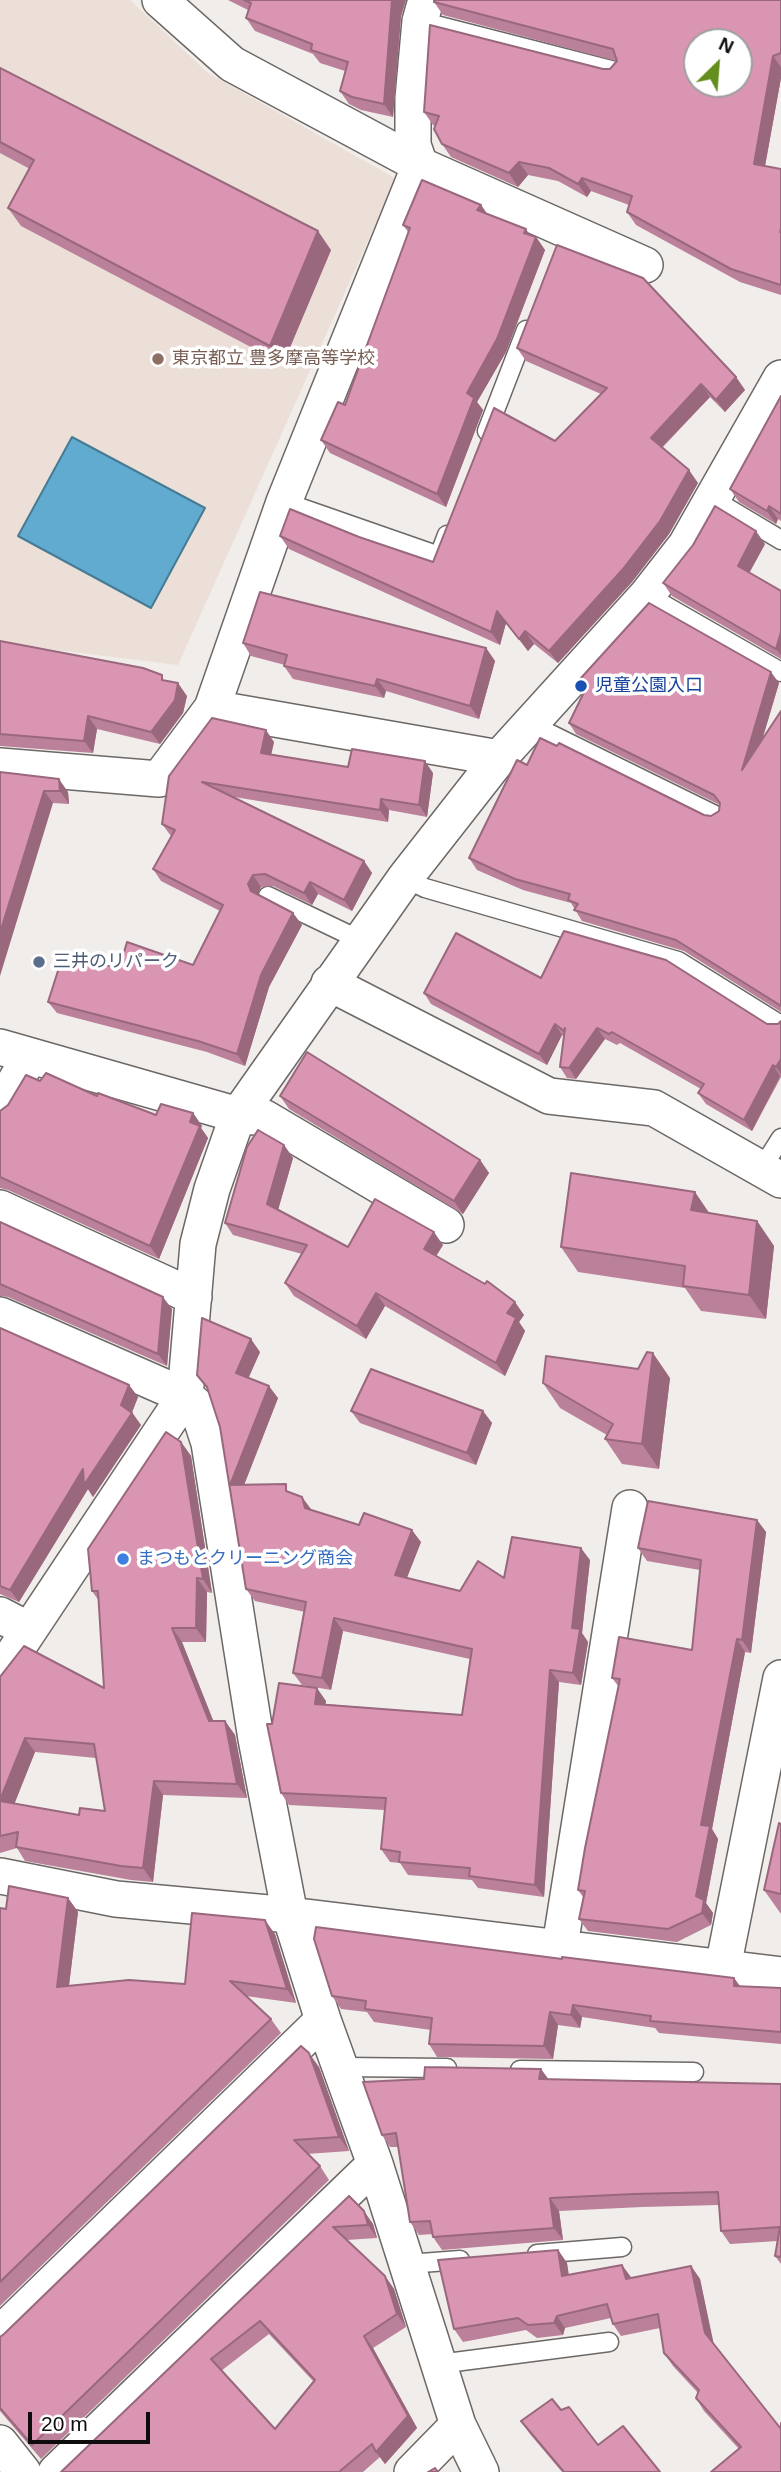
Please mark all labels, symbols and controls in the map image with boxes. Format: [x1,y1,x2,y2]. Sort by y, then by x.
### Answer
north arrow [683,28,753,98]
text: N [716,33,737,58]
place label: 東京都立 豊多摩高等学校 [172,348,375,370]
marker: 東京都立 豊多摩高等学校 [150,351,166,367]
place label: 児童公園入口 [595,675,703,697]
marker: 児童公園入口 [573,678,589,694]
place label: 三井のリパーク [53,951,179,973]
marker: 三井のリパーク [31,954,47,970]
place label: まつもとクリーニング商会 [137,1548,353,1570]
marker: まつもとクリーニング商会 [115,1551,131,1567]
scale bar [32,2398,154,2442]
text: 20 m [41,2412,88,2435]

